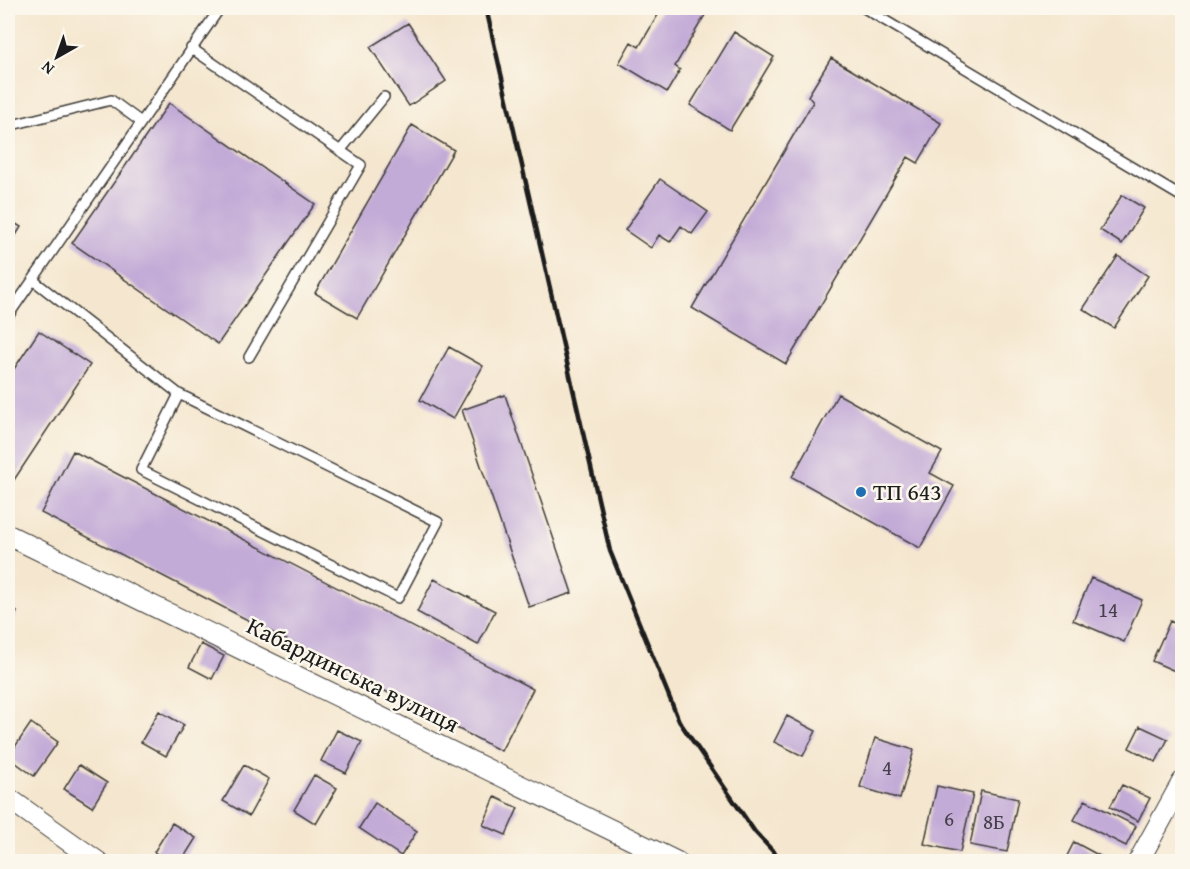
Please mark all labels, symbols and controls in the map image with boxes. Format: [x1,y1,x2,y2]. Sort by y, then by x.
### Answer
north arrow [27,27,87,87]
text: N [35,56,59,81]
place label: ТП 643 [873,474,942,509]
marker: ТП 643 [854,485,868,499]
house number: 14 [1098,594,1118,625]
street label: Кабардинська вулиця [241,608,465,741]
house number: 4 [882,752,892,783]
house number: 6 [944,803,954,834]
house number: 8Б [983,806,1005,837]

